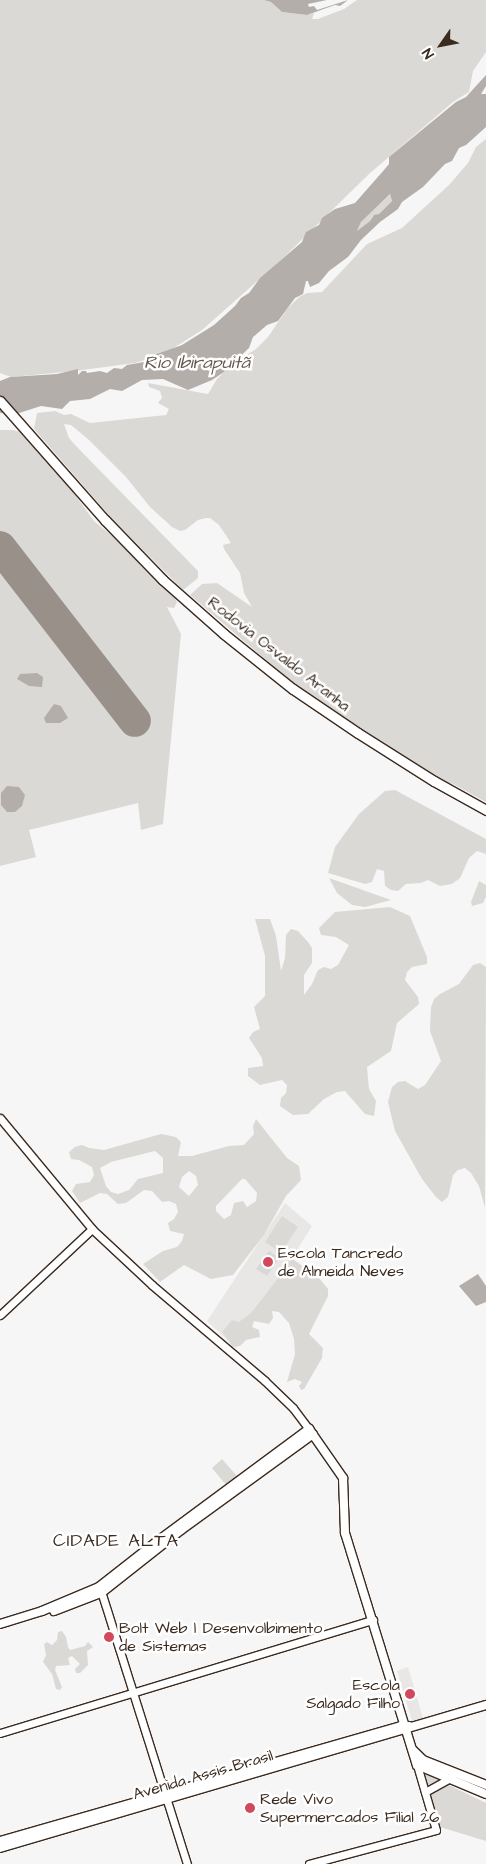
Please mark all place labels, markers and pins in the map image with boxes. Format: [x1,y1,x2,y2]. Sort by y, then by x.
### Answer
place label: Escola Tancredo de Almeida Neves [278,1243,404,1281]
marker: Escola Tancredo de Almeida Neves [262,1256,274,1268]
place label: Bolt Web l Desenvolbimento de Sistemas [119,1618,322,1656]
marker: Bolt Web l Desenvolbimento de Sistemas [103,1631,115,1643]
place label: Escola Salgado Filho [306,1675,400,1713]
marker: Escola Salgado Filho [404,1688,416,1700]
place label: Rede Vivo Supermercados Filial 26 [260,1789,439,1827]
marker: Rede Vivo Supermercados Filial 26 [244,1802,256,1814]

